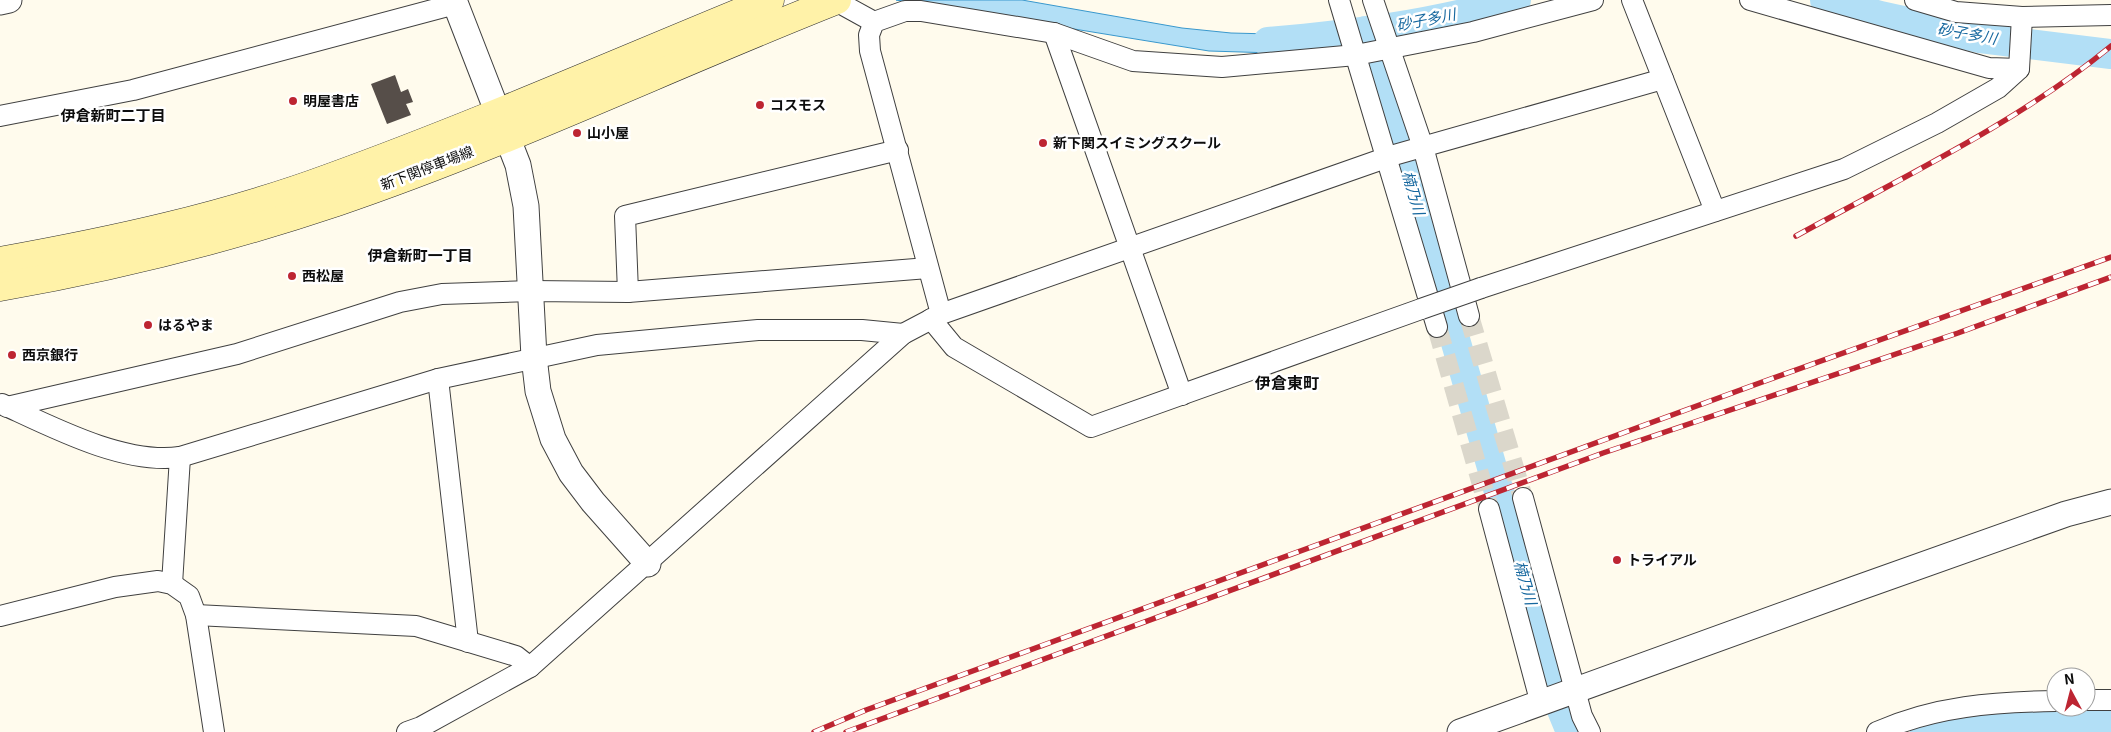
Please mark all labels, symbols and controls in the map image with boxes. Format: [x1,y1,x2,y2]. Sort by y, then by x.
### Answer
water label: 砂子多川 [1394,2,1459,35]
water label: 砂子多川 [1936,17,2001,48]
place label: 明屋書店 [303,90,359,110]
place label: コスモス [770,94,826,114]
marker: 明屋書店 [287,95,299,107]
marker: コスモス [754,99,766,111]
district label: 伊倉新町二丁目 [60,104,166,125]
place label: 山小屋 [587,122,629,142]
marker: 山小屋 [571,127,583,139]
place label: 新下関スイミングスクール [1053,132,1221,152]
marker: 新下関スイミングスクール [1037,137,1049,149]
street label: 新下関停車場線 [377,140,476,194]
water label: 楠乃川 [1398,168,1431,219]
district label: 伊倉新町一丁目 [367,244,473,265]
place label: 西松屋 [302,265,344,285]
marker: 西松屋 [286,270,298,282]
place label: はるやま [158,314,214,334]
marker: はるやま [142,319,154,331]
place label: 西京銀行 [22,344,78,364]
marker: 西京銀行 [6,349,18,361]
district label: 伊倉東町 [1254,370,1319,394]
place label: トライアル [1627,549,1697,569]
marker: トライアル [1611,554,1623,566]
water label: 楠乃川 [1510,558,1543,609]
north arrow [2046,667,2096,717]
text: N [2063,668,2076,689]

